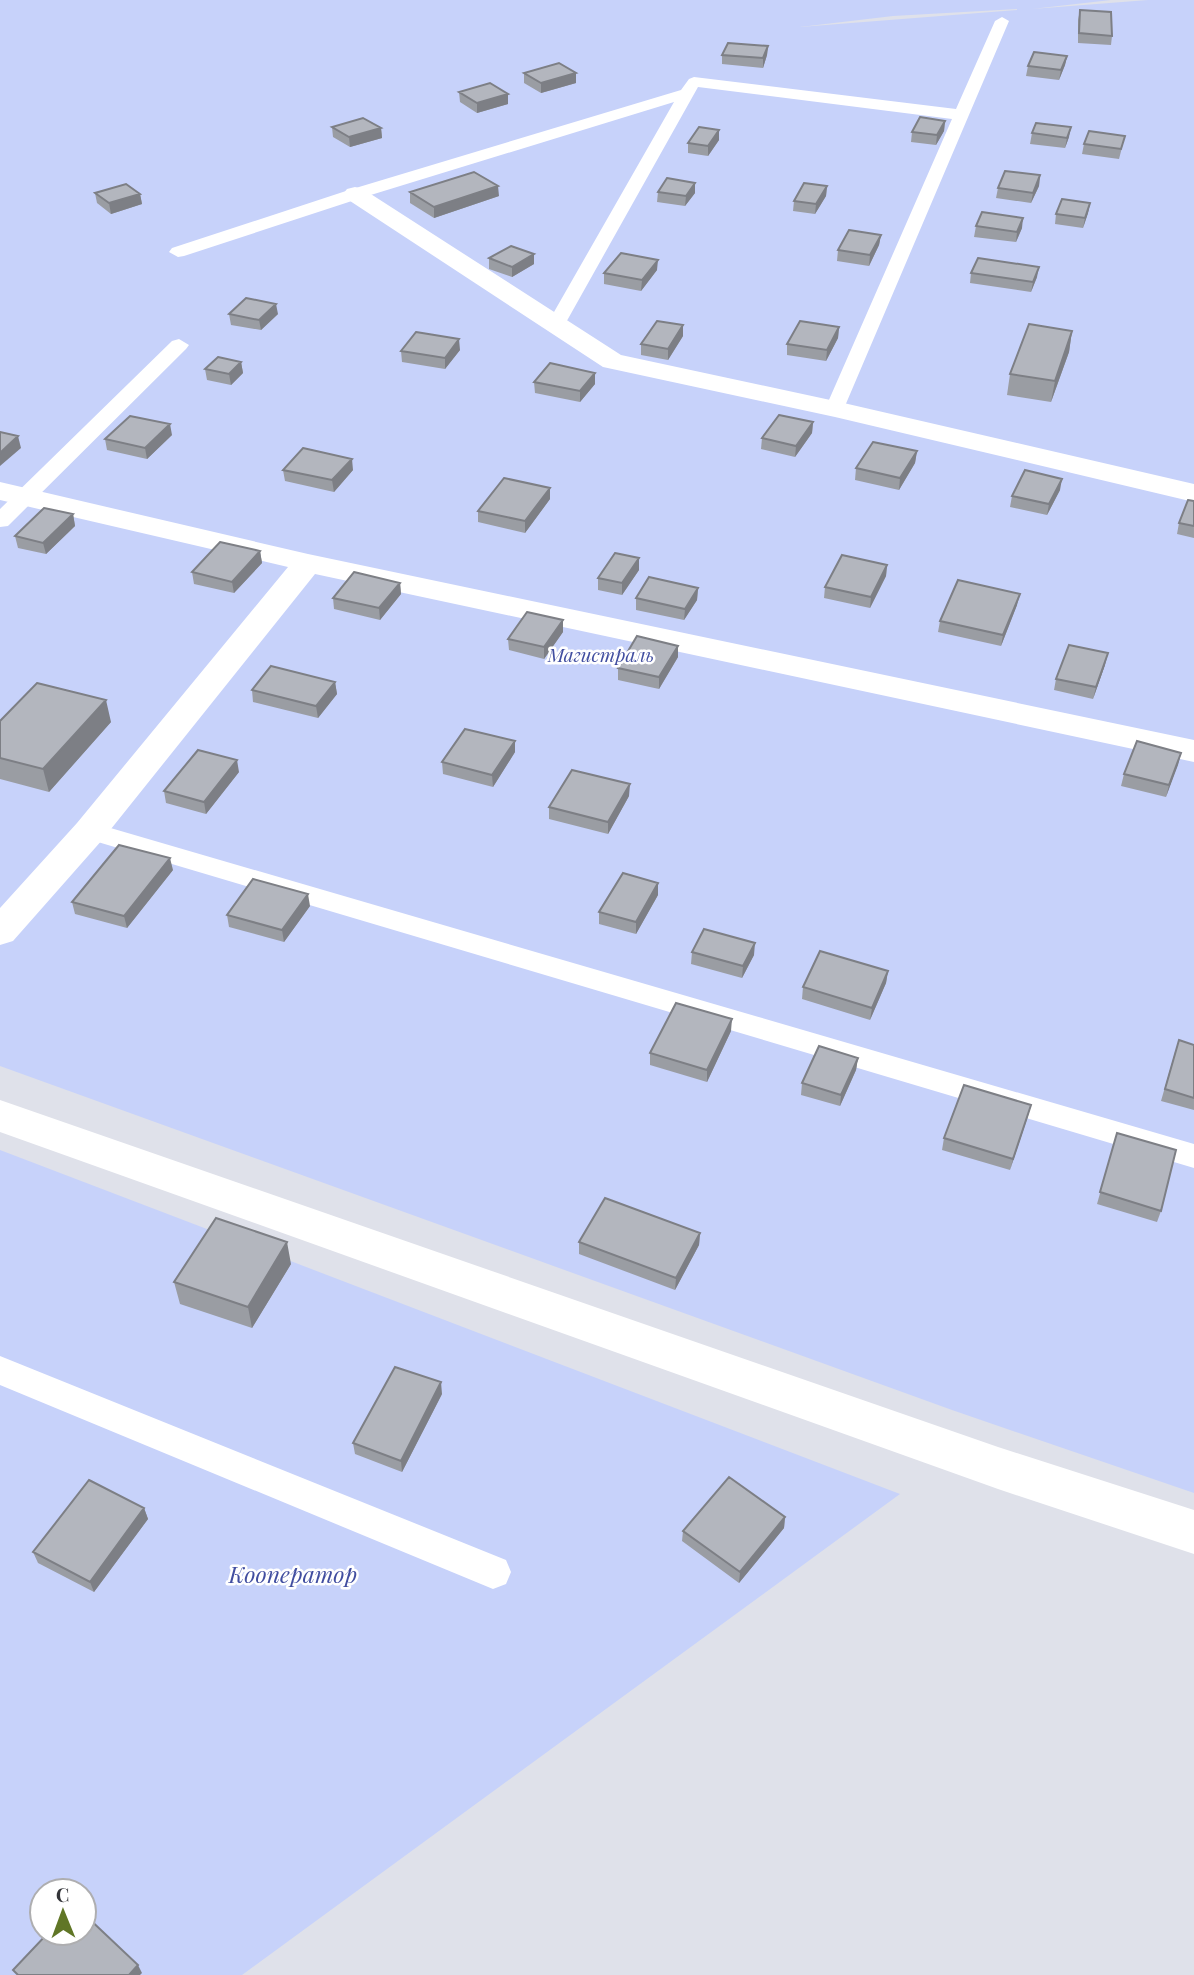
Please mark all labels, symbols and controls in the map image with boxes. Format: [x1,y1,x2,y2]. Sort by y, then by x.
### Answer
park label: Магистраль [547,641,654,667]
park label: Кооператор [228,1558,357,1589]
north arrow [28,1877,98,1947]
text: С [56,1881,70,1907]

